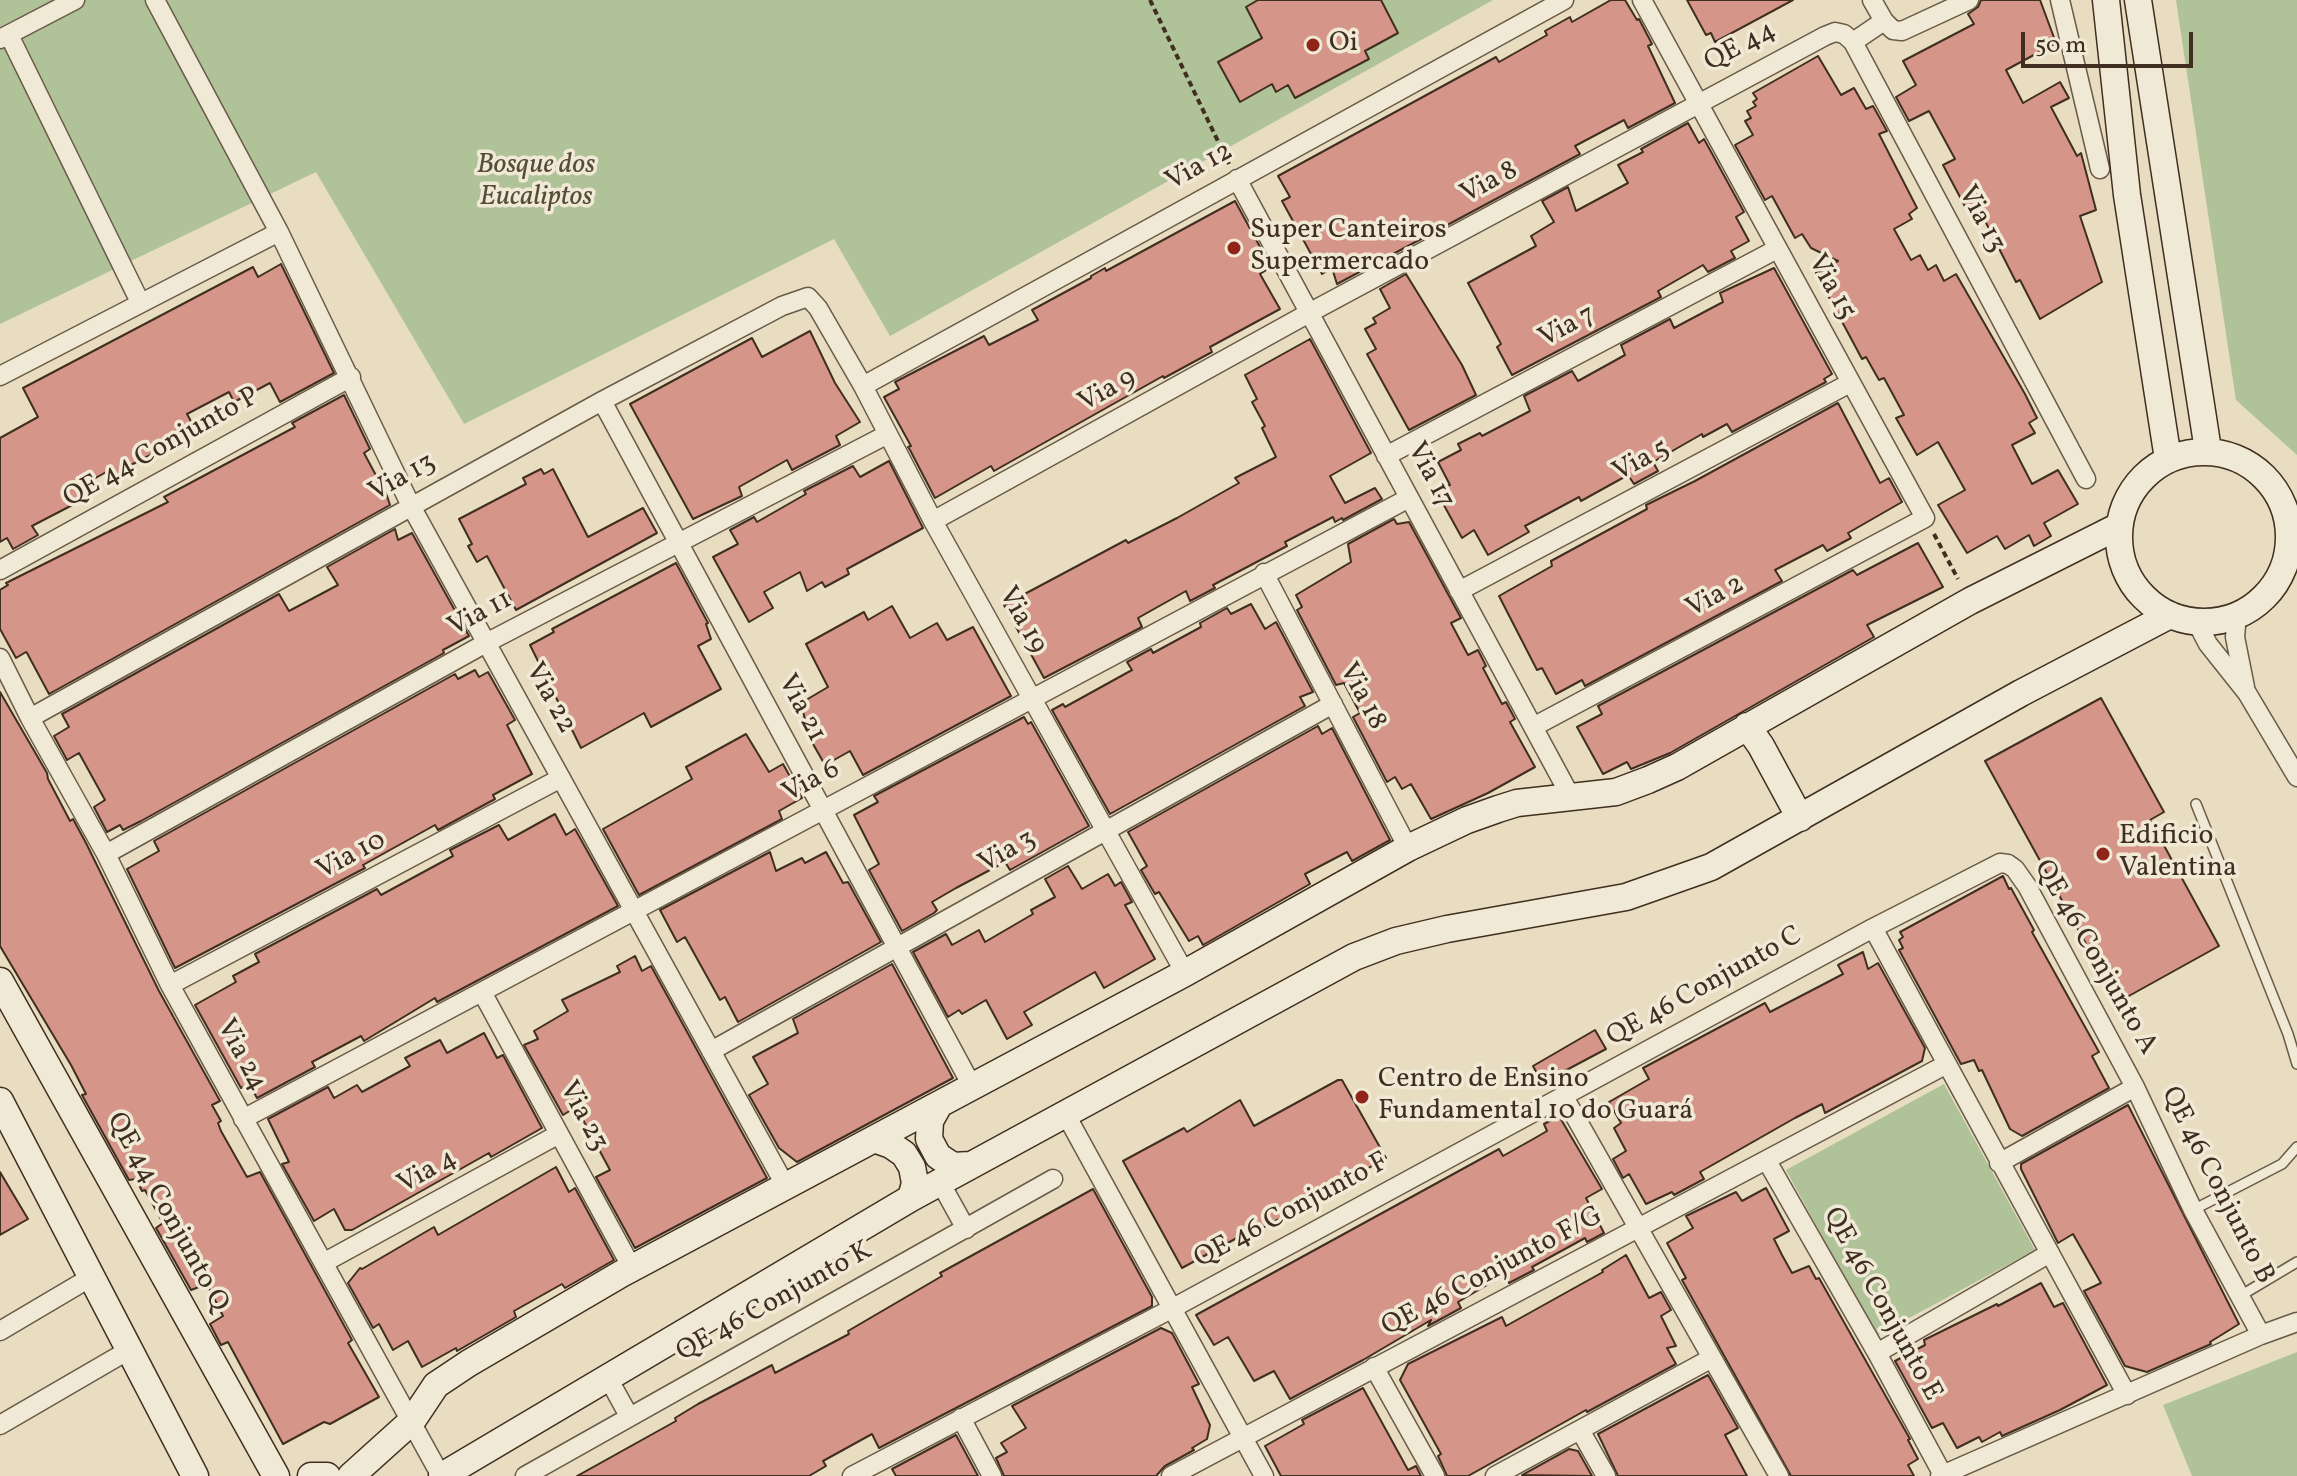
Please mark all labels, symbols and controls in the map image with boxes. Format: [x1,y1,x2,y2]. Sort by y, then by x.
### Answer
street label: QE 44 [1699,15,1783,81]
scale bar [2025,16,2197,66]
place label: Oi [1329,28,1358,62]
text: 50 m [2035,29,2087,63]
marker: Oi [1304,36,1322,54]
street label: Via 12 [1161,136,1239,200]
park label: Bosque dos Eucaliptos [477,150,595,216]
street label: Via 8 [1456,155,1524,213]
street label: Via 13 [1948,181,2012,259]
place label: Super Canteiros Supermercado [1250,215,1447,281]
marker: Super Canteiros Supermercado [1225,239,1243,257]
street label: Via 15 [1798,249,1862,327]
street label: Via 7 [1534,299,1602,357]
street label: Via 9 [1073,363,1143,421]
street label: QE 44 Conjunto P [58,381,266,517]
street label: Via 5 [1608,433,1676,491]
street label: Via 17 [1398,437,1460,515]
street label: Via 13 [364,447,442,511]
street label: Via 2 [1681,569,1751,627]
street label: Via 19 [989,582,1053,660]
street label: Via 11 [443,584,519,646]
street label: Via 22 [516,658,582,740]
street label: Via 18 [1330,658,1392,736]
street label: Via 21 [768,669,832,749]
street label: Via 6 [778,754,846,812]
place label: Edificio Valentina [2119,821,2237,887]
street label: Via 3 [974,824,1042,882]
street label: Via 10 [312,825,392,889]
marker: Edificio Valentina [2094,845,2112,863]
street label: QE 46 Conjunto A [2025,855,2163,1061]
street label: QE 46 Conjunto C [1602,921,1808,1055]
street label: Via 24 [207,1014,273,1098]
place label: Centro de Ensino Fundamental 10 do Guará [1378,1064,1693,1130]
street label: Via 23 [550,1076,614,1158]
street label: QE 46 Conjunto B [2152,1082,2280,1290]
marker: Centro de Ensino Fundamental 10 do Guará [1353,1088,1371,1106]
street label: QE 44 Conjunto Q [97,1107,235,1319]
street label: Via 4 [393,1143,463,1203]
street label: QE 46 Conjunto F [1189,1147,1395,1277]
street label: QE 46 Conjunto F/G [1377,1201,1609,1345]
street label: QE 46 Conjunto E [1814,1202,1948,1408]
street label: QE 46 Conjunto K [671,1235,879,1371]

